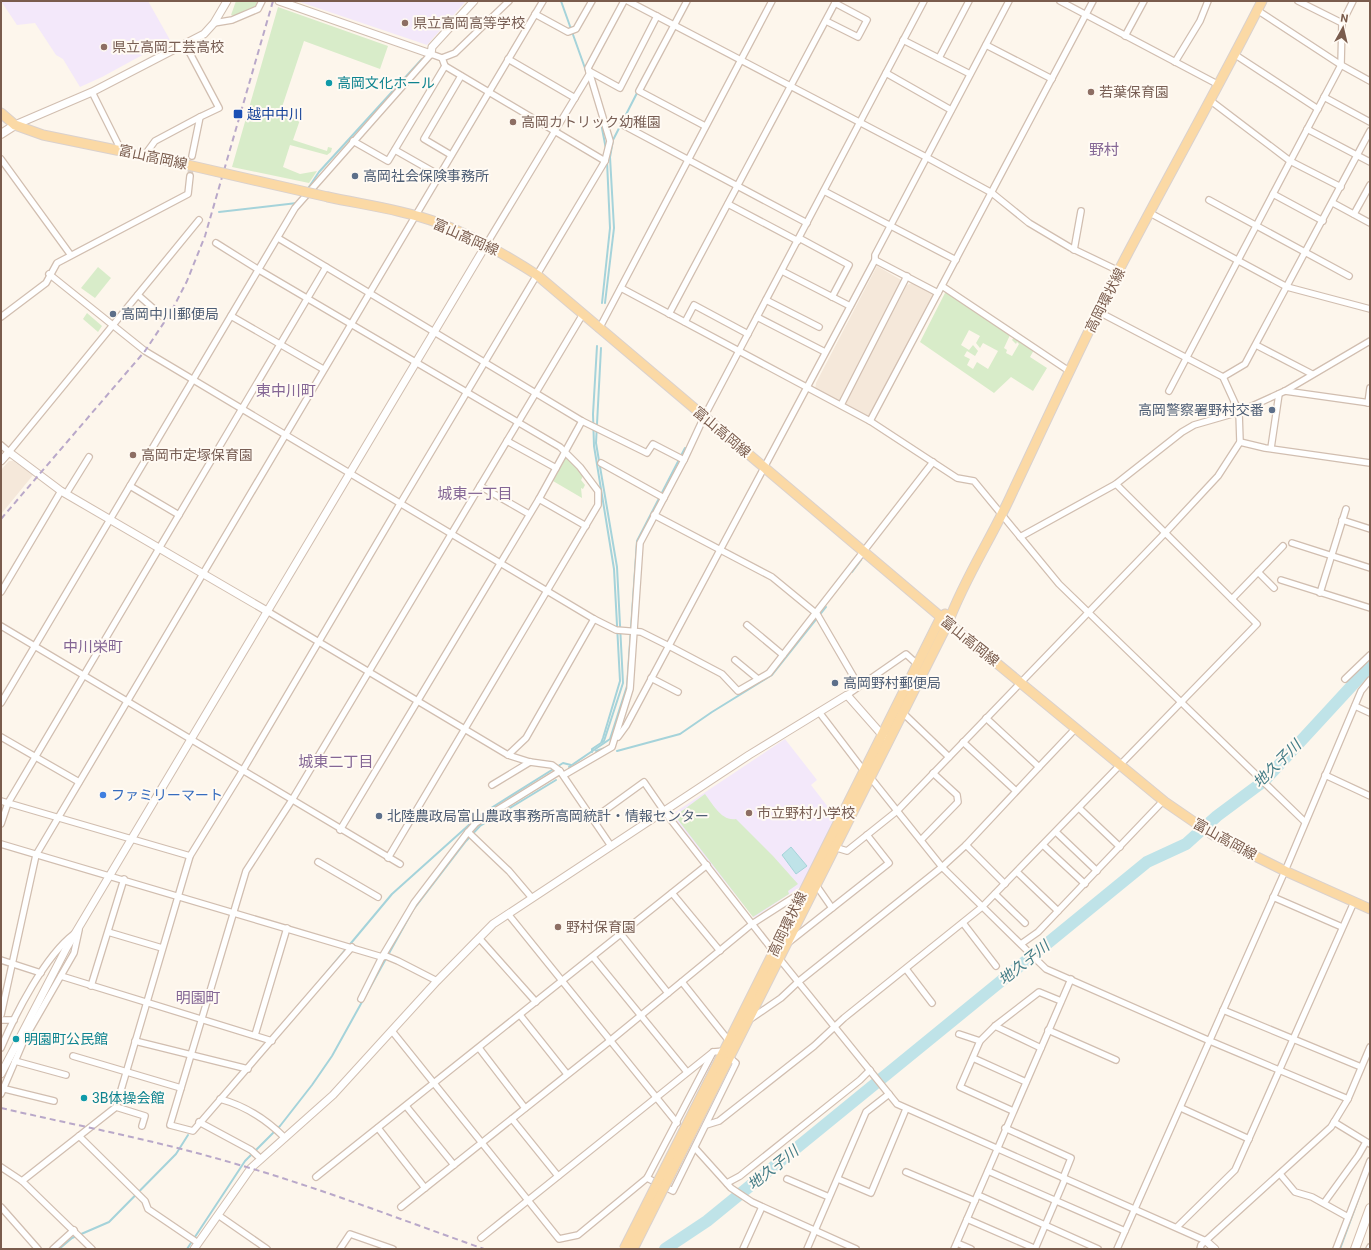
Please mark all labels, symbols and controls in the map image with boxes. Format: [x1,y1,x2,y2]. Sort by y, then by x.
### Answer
north arrow [1323,8,1363,48]
text: N [1340,12,1349,26]
place label: 県立高岡高等学校 [413,15,525,31]
marker: 県立高岡高等学校 [400,18,410,28]
place label: 県立高岡工芸高校 [112,39,224,55]
marker: 県立高岡工芸高校 [99,42,109,52]
place label: 高岡文化ホール [337,75,435,91]
marker: 高岡文化ホール [324,78,334,88]
place label: 若葉保育園 [1099,84,1169,100]
marker: 若葉保育園 [1086,87,1096,97]
place label: 越中中川 [247,106,303,122]
marker: 越中中川 [232,108,244,120]
place label: 高岡カトリック幼稚園 [521,114,661,130]
marker: 高岡カトリック幼稚園 [508,117,518,127]
district label: 野村 [1089,141,1119,159]
street label: 富山高岡線 [117,142,189,172]
place label: 高岡社会保険事務所 [363,168,489,184]
marker: 高岡社会保険事務所 [350,171,360,181]
street label: 富山高岡線 [431,215,501,259]
street label: 高岡環状線 [1082,265,1128,335]
place label: 高岡中川郵便局 [121,306,219,322]
marker: 高岡中川郵便局 [108,309,118,319]
district label: 東中川町 [256,382,316,400]
place label: 高岡警察署野村交番 [1138,402,1264,418]
street label: 富山高岡線 [690,403,754,461]
marker: 高岡警察署野村交番 [1267,405,1277,415]
place label: 高岡市定塚保育園 [141,447,253,463]
marker: 高岡市定塚保育園 [128,450,138,460]
district label: 城東一丁目 [437,485,513,503]
street label: 富山高岡線 [938,613,1002,669]
district label: 中川栄町 [63,638,123,656]
place label: 高岡野村郵便局 [843,675,941,691]
marker: 高岡野村郵便局 [830,678,840,688]
water label: 地久子川 [1249,735,1306,792]
district label: 城東二丁目 [298,753,374,771]
place label: ファミリーマート [111,787,223,803]
marker: ファミリーマート [98,790,108,800]
place label: 市立野村小学校 [757,805,855,821]
place label: 北陸農政局富山農政事務所高岡統計・情報センター [387,808,709,824]
marker: 市立野村小学校 [744,808,754,818]
marker: 北陸農政局富山農政事務所高岡統計・情報センター [374,811,384,821]
street label: 富山高岡線 [1191,815,1259,863]
street label: 高岡環状線 [764,889,810,959]
place label: 野村保育園 [566,919,636,935]
marker: 野村保育園 [553,922,563,932]
water label: 地久子川 [995,936,1055,989]
district label: 明園町 [175,989,221,1007]
place label: 明園町公民館 [24,1031,108,1047]
marker: 明園町公民館 [11,1034,21,1044]
place label: 3B体操会館 [92,1090,165,1106]
marker: 3B体操会館 [79,1093,89,1103]
water label: 地久子川 [744,1141,804,1194]

